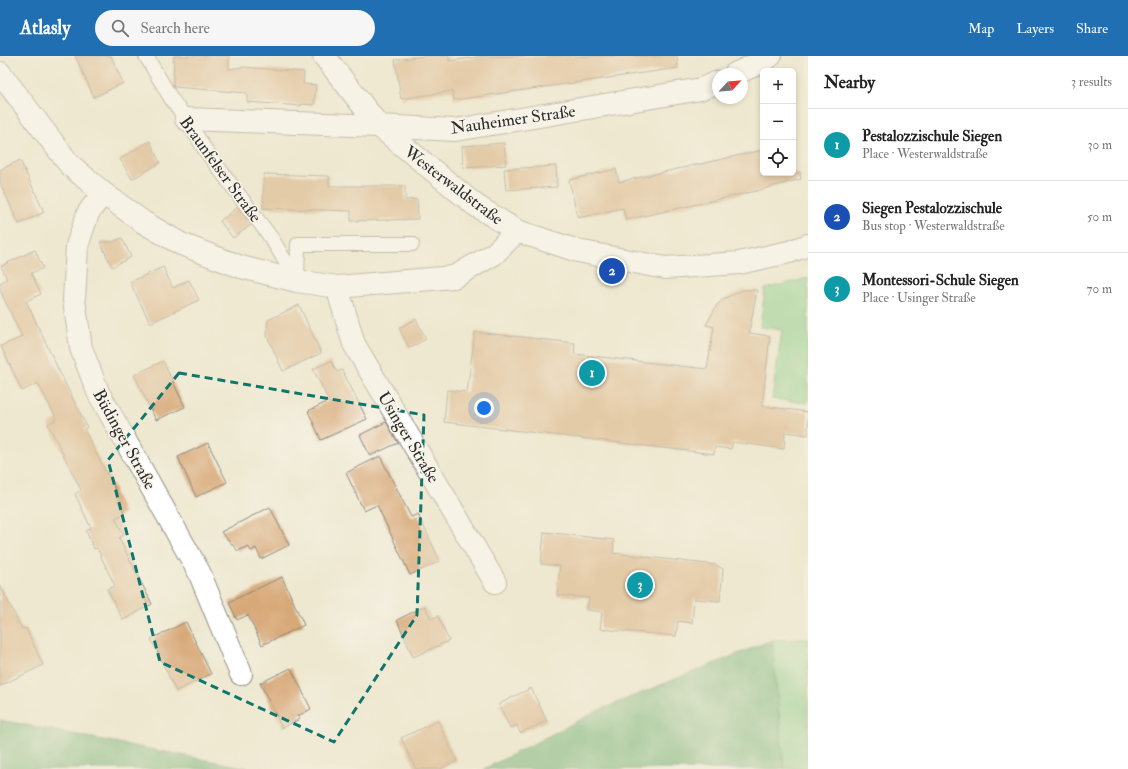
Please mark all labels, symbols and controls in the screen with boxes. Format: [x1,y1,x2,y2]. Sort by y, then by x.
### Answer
search box [95,10,375,46]
text: Atlasly [20,16,71,40]
icon: search [109,17,131,39]
text: Search here [141,19,210,38]
text: Map [968,20,994,37]
text: Layers [1016,20,1054,37]
text: Share [1076,20,1108,37]
north arrow [712,68,748,104]
map controls [760,68,796,176]
button: + [760,68,796,104]
text: Nearby [824,72,875,93]
text: 3 results [1071,74,1112,90]
street label: Nauheimer Straße [449,100,577,139]
button: − [760,104,796,140]
street label: Braunfelser Straße [175,112,266,227]
text: Pestalozzischule Siegen [862,127,1002,146]
text: 1 [835,137,839,153]
text: 30 m [1088,137,1112,153]
button: locate [760,140,796,176]
street label: Westerwaldstraße [399,141,507,229]
text: Place · Westerwaldstraße [862,146,988,162]
text: Siegen Pestalozzischule [862,199,1002,218]
text: 2 [834,209,840,225]
text: 50 m [1087,209,1112,225]
text: Bus stop · Westerwaldstraße [862,218,1005,234]
pin: 2 [599,256,625,286]
text: Montessori-Schule Siegen [862,271,1019,290]
text: 3 [835,281,840,297]
text: 70 m [1087,281,1112,297]
text: Place · Usinger Straße [862,290,976,306]
pin: 1 [579,358,605,388]
street label: Büdinger Straße [88,385,161,493]
street label: Usinger Straße [373,388,444,487]
your location [474,398,494,418]
pin: 3 [627,570,653,600]

